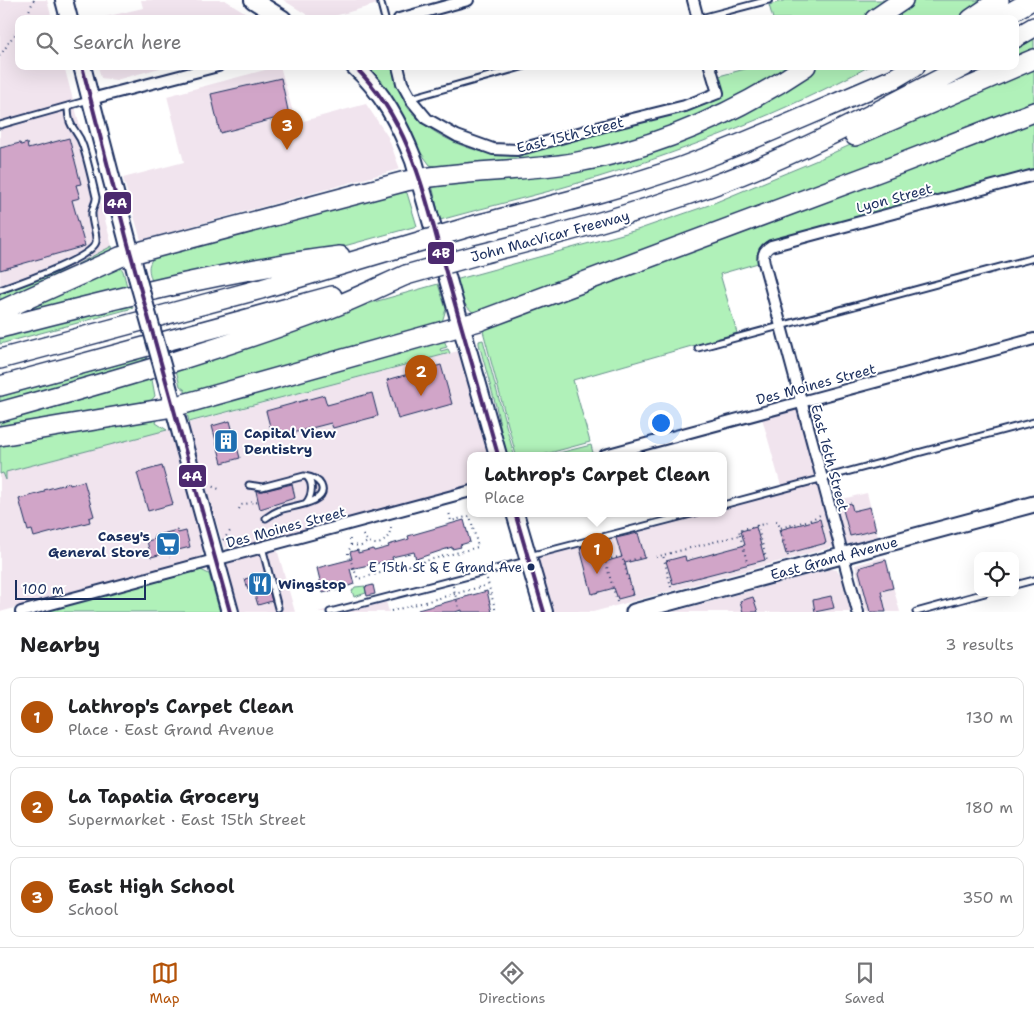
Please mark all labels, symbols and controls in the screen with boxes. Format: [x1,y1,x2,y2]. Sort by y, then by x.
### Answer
search box [15,15,1019,70]
icon: search [33,29,61,57]
text: Search here [73,30,182,55]
pin: 3 [271,109,303,150]
street label: East 15th Street [515,113,625,157]
street label: Lyon Street [854,179,934,217]
line badge: 4A [103,191,132,215]
text: 4A [107,194,128,212]
street label: John MacVicar Freeway [469,206,631,266]
line badge: 4B [427,241,455,265]
text: 4B [432,244,451,262]
pin: 2 [405,355,437,396]
street label: Des Moines Street [754,359,878,409]
street label: East 16th Street [807,402,853,514]
your location [648,410,674,436]
place label: Capital View Dentistry [244,424,336,458]
building icon: Capital View Dentistry [213,428,239,454]
popup [467,452,727,517]
text: Lathrop's Carpet Clean [484,462,710,487]
line badge: 4A [178,464,207,488]
text: 4A [182,467,203,485]
text: Place [484,487,525,508]
street label: Des Moines Street [224,502,348,552]
place label: Casey's General Store [48,527,150,561]
supermarket icon: Casey's General Store [155,531,181,557]
street label: East Grand Avenue [768,532,900,584]
pin: 1 [581,533,613,574]
map controls [974,552,1019,597]
button: locate [974,552,1019,597]
place label: E 15th St & E Grand Ave [369,559,522,576]
marker: E 15th St & E Grand Ave [526,562,536,572]
restaurant icon: Wingstop [247,571,273,597]
place label: Wingstop [278,575,346,593]
scale bar [15,577,146,600]
text: 100 m [22,580,64,598]
text: Nearby [20,631,100,659]
text: 3 results [945,634,1014,655]
text: Lathrop's Carpet Clean [68,694,294,719]
text: 1 [33,707,41,728]
text: 130 m [966,707,1013,728]
text: Place · East Grand Avenue [68,719,274,740]
text: La Tapatia Grocery [68,784,259,809]
text: 2 [31,797,43,818]
text: 180 m [965,797,1013,818]
text: Supermarket · East 15th Street [68,809,306,830]
text: East High School [68,874,235,899]
text: 3 [31,887,43,908]
text: 350 m [962,887,1013,908]
text: School [68,899,118,920]
tab: Map [150,959,180,1007]
tab: Directions [479,959,545,1007]
tab: Saved [845,959,884,1007]

